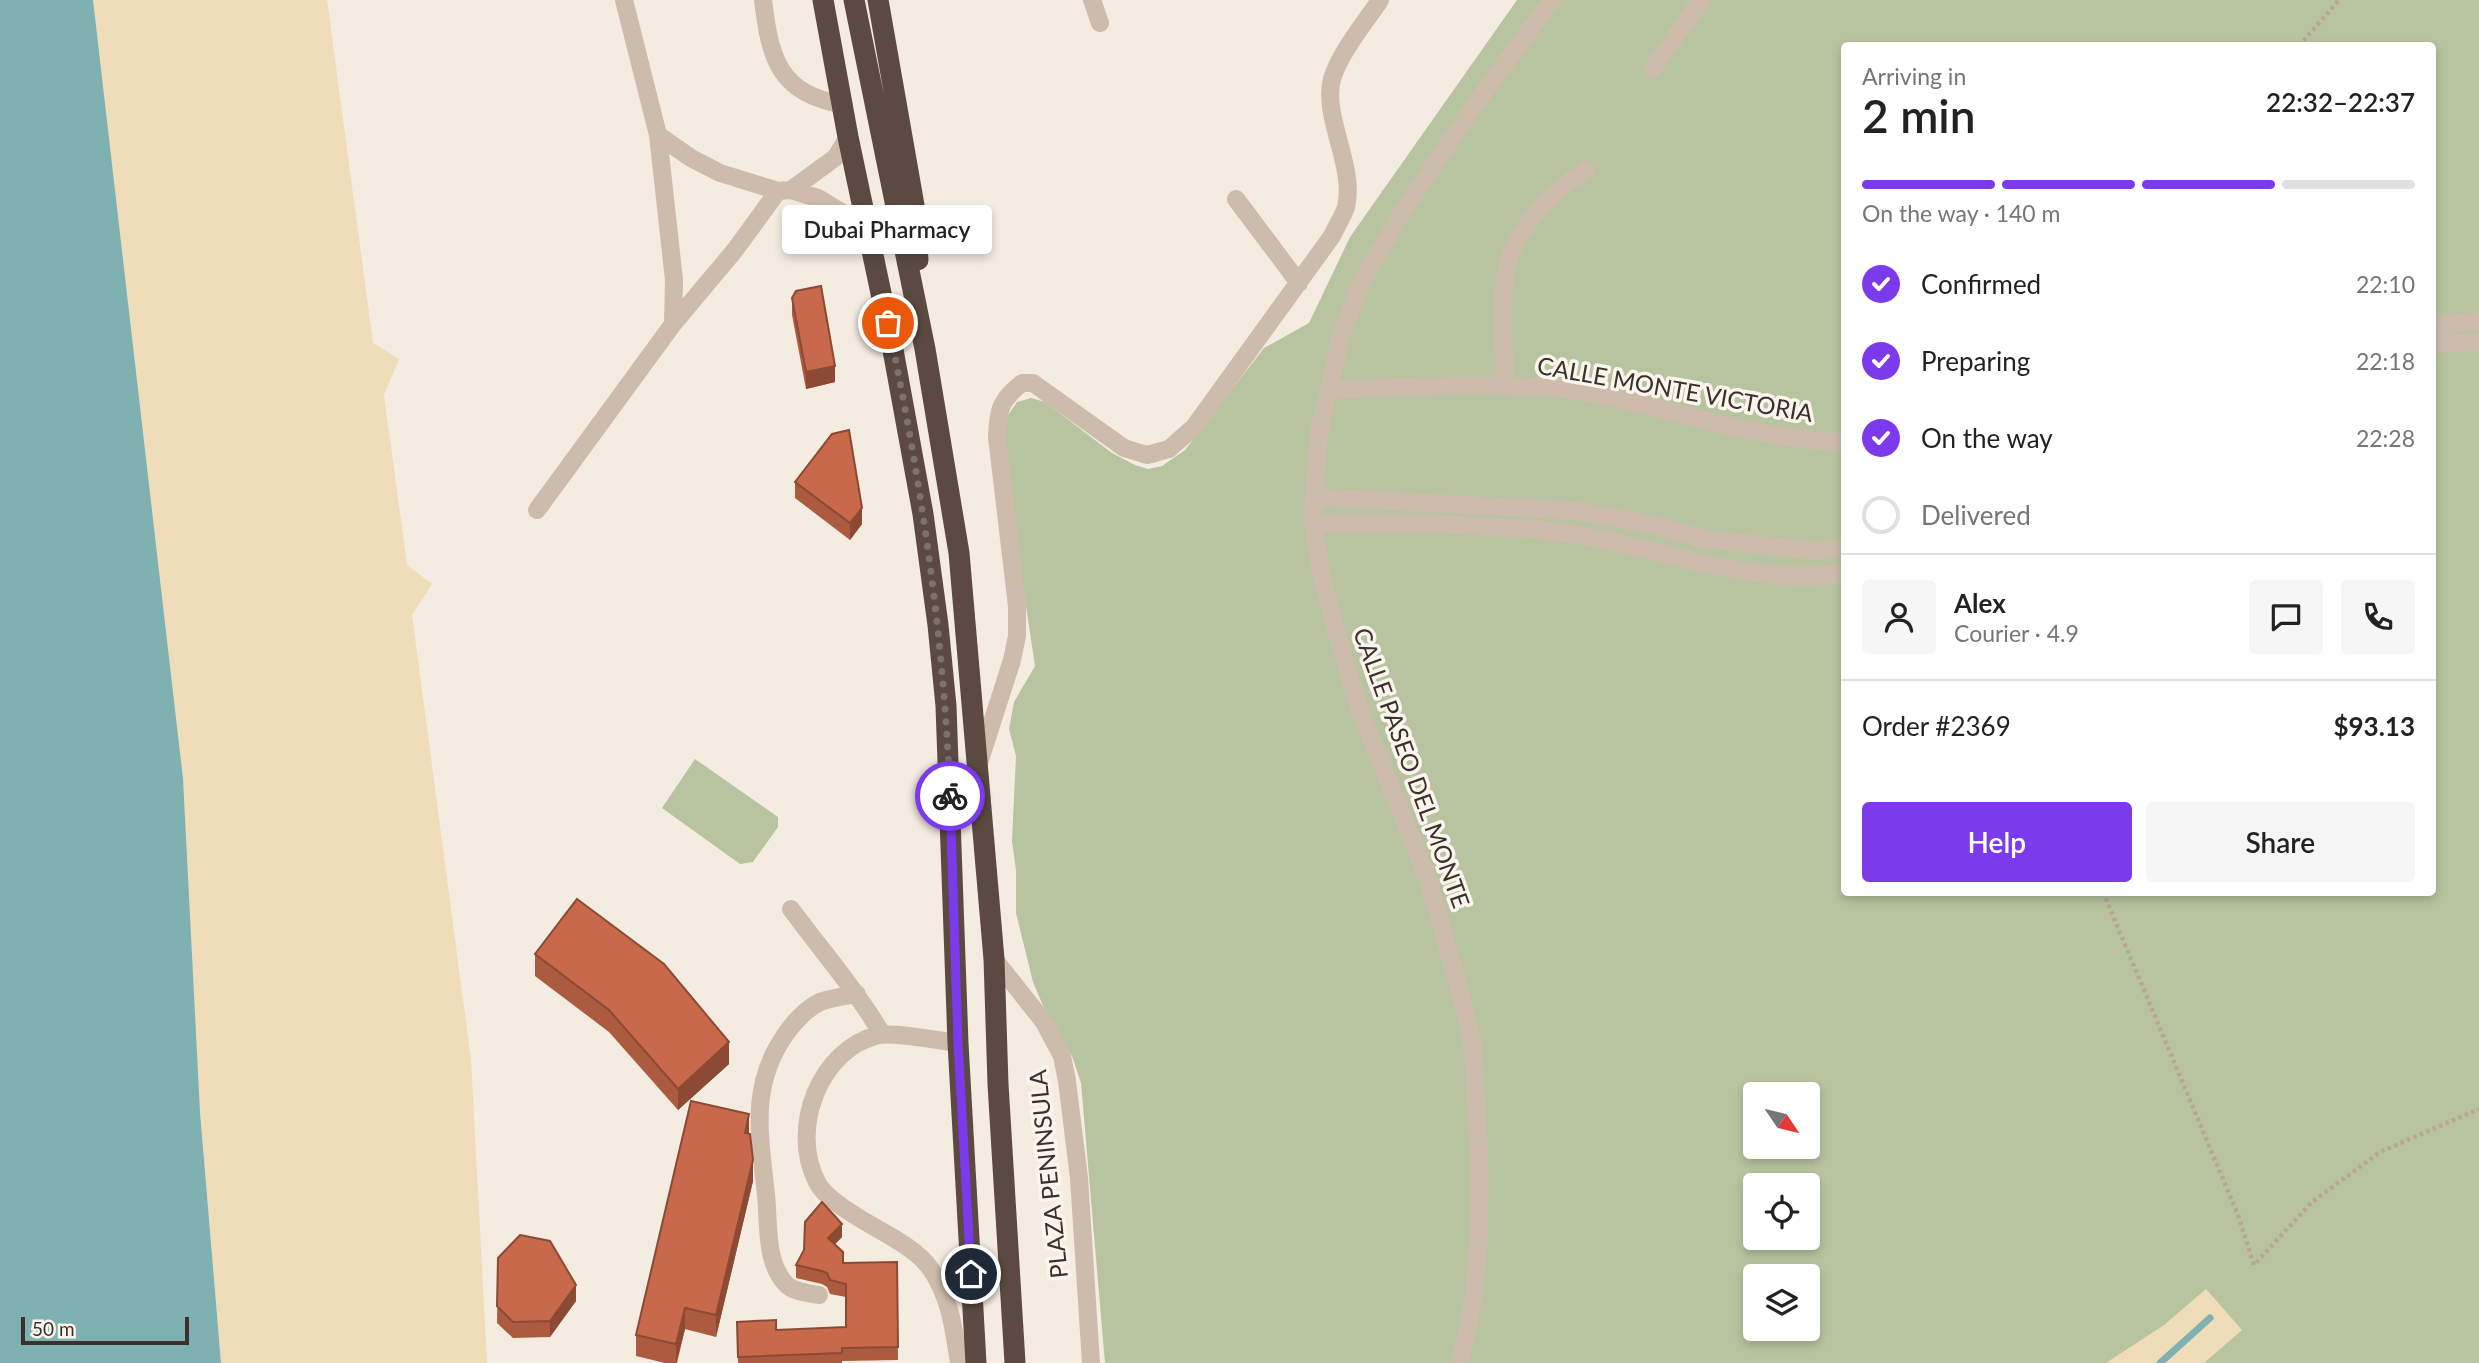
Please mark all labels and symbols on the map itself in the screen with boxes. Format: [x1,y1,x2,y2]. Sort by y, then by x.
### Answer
callout: Dubai Pharmacy [783,204,993,253]
pin [858,293,918,353]
street label: CALLE MONTE VICTORIA [1535,350,1816,427]
street label: CALLE PASEO DEL MONTE [1348,623,1477,912]
courier [915,761,985,831]
street label: PLAZA PENINSULA [1022,1068,1073,1280]
north arrow [1743,1082,1820,1158]
pin [941,1244,1001,1304]
scale bar [21,1314,189,1346]

